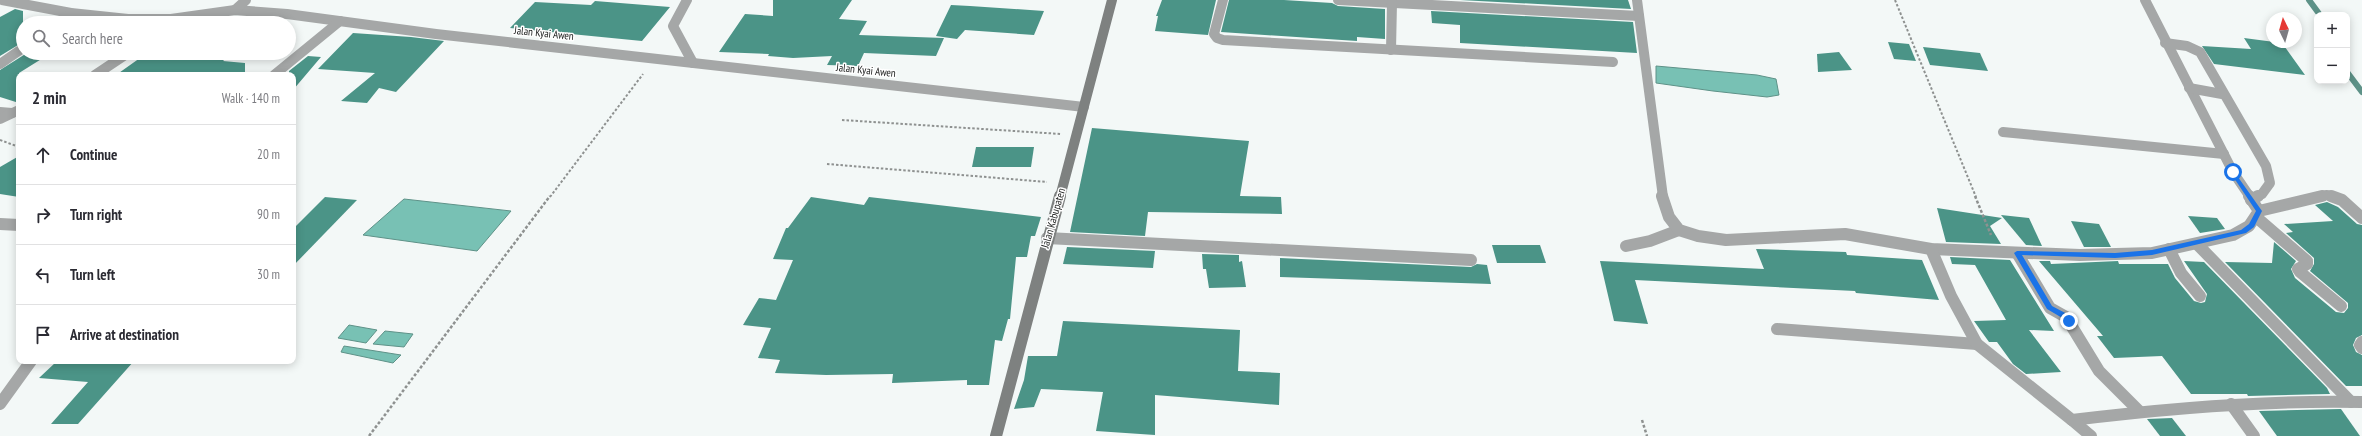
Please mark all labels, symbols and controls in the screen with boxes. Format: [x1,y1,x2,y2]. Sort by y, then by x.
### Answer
north arrow [2266,12,2302,48]
map controls [2314,12,2350,84]
button: + [2314,12,2350,48]
search box [16,16,296,60]
street label: Jalan Kyai Awen [513,23,575,43]
icon: search [30,27,52,49]
text: Search here [62,29,123,48]
button: − [2314,48,2350,84]
street label: Jalan Kyai Awen [835,60,897,80]
text: 2 min [32,87,66,109]
text: Walk · 140 m [222,90,280,107]
icon: ahead [32,144,54,166]
text: Continue [70,145,117,164]
text: 20 m [257,146,280,163]
route start [2224,163,2242,181]
street label: Jalan Kabupaten [1037,186,1068,251]
icon: right [32,204,54,226]
text: Turn right [70,205,122,224]
text: 90 m [257,206,280,223]
icon: left [32,264,54,286]
text: Turn left [70,265,115,284]
text: 30 m [257,266,280,283]
route end [2060,312,2078,330]
icon: arrive [32,324,54,346]
text: Arrive at destination [70,325,179,344]

